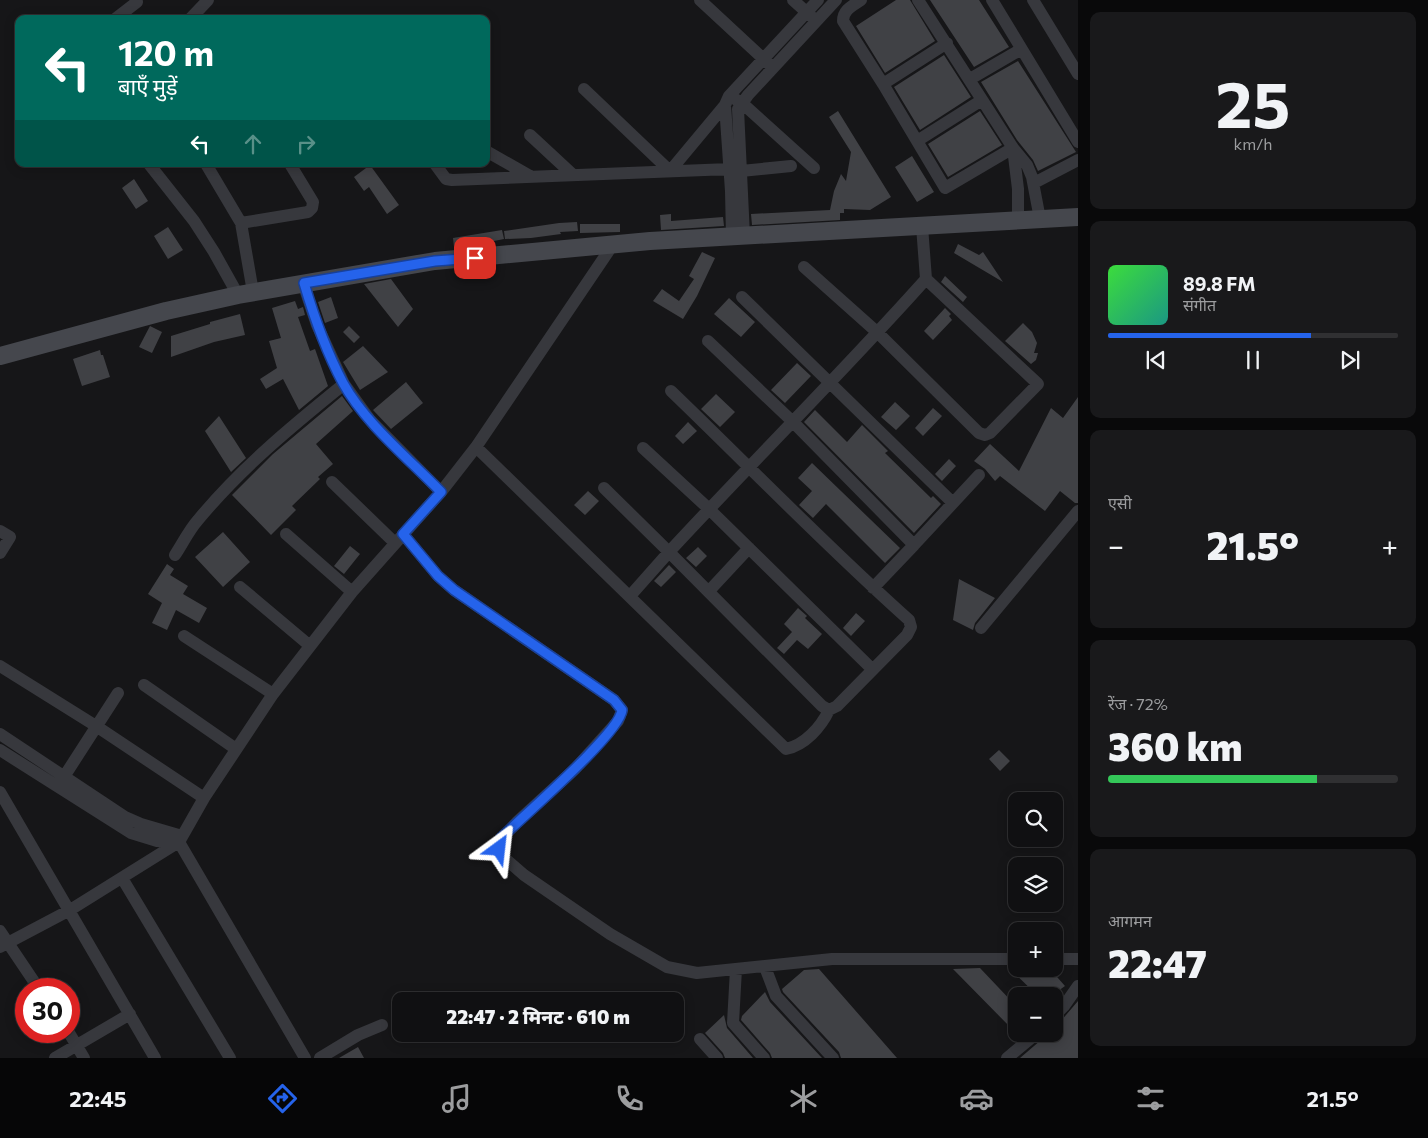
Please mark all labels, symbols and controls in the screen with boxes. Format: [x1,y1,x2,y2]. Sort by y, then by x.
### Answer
text: 120 m [118,30,214,73]
icon: left [35,35,100,100]
text: 25 [1216,62,1290,141]
text: बाएँ मुड़ें [118,73,178,100]
icon: left [186,130,214,158]
icon: ahead [239,130,267,158]
icon: right [292,130,320,158]
text: km/h [1234,134,1272,153]
pin [454,237,496,279]
icon: arrive [461,244,489,272]
text: 89.8 FM [1183,272,1256,295]
text: संगीत [1183,295,1216,314]
icon: previous [1142,346,1170,374]
icon: pause [1239,346,1267,374]
icon: next [1336,346,1364,374]
text: एसी [1108,493,1132,512]
text: 21.5° [1206,521,1299,568]
text: − [1108,528,1124,562]
text: + [1382,528,1398,562]
text: रेंज · 72% [1108,694,1168,713]
text: 360 km [1108,722,1242,769]
map controls [1008,792,1063,1042]
button: search [1008,792,1063,847]
position arrow [472,822,524,874]
button: layers [1008,857,1063,912]
text: आगमन [1108,911,1152,930]
button: + [1008,922,1063,977]
text: 22:47 [1108,939,1207,986]
speed limit sign: 30 [15,978,80,1043]
button: − [1008,987,1063,1042]
text: 22:47 · 2 मिनट · 610 m [446,1005,630,1028]
icon: directions [265,1081,300,1116]
icon: music [439,1081,474,1116]
icon: phone [612,1081,647,1116]
icon: climate [786,1081,821,1116]
icon: car [959,1081,994,1116]
icon: filters [1133,1081,1168,1116]
text: 22:45 [69,1085,126,1112]
text: 21.5° [1306,1085,1359,1112]

